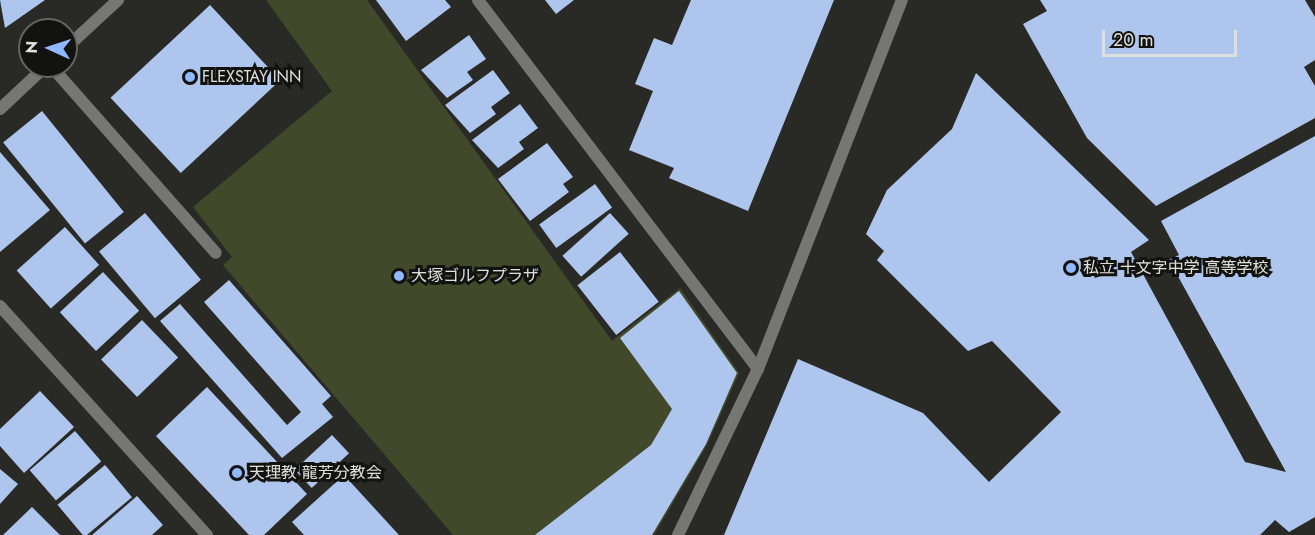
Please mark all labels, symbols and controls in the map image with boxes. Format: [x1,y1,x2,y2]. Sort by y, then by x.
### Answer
north arrow [18,18,78,78]
scale bar [1105,18,1240,56]
text: 20 m [1113,27,1153,53]
text: N [20,40,43,54]
place label: FLEXSTAY INN [202,67,301,87]
marker: FLEXSTAY INN [183,70,197,84]
place label: 私立 十文字中学 高等学校 [1083,258,1269,278]
marker: 私立 十文字中学 高等学校 [1064,261,1078,275]
place label: 大塚ゴルフプラザ [411,266,539,286]
marker: 大塚ゴルフプラザ [392,269,406,283]
place label: 天理教 龍芳分教会 [249,463,382,483]
marker: 天理教 龍芳分教会 [230,466,244,480]

